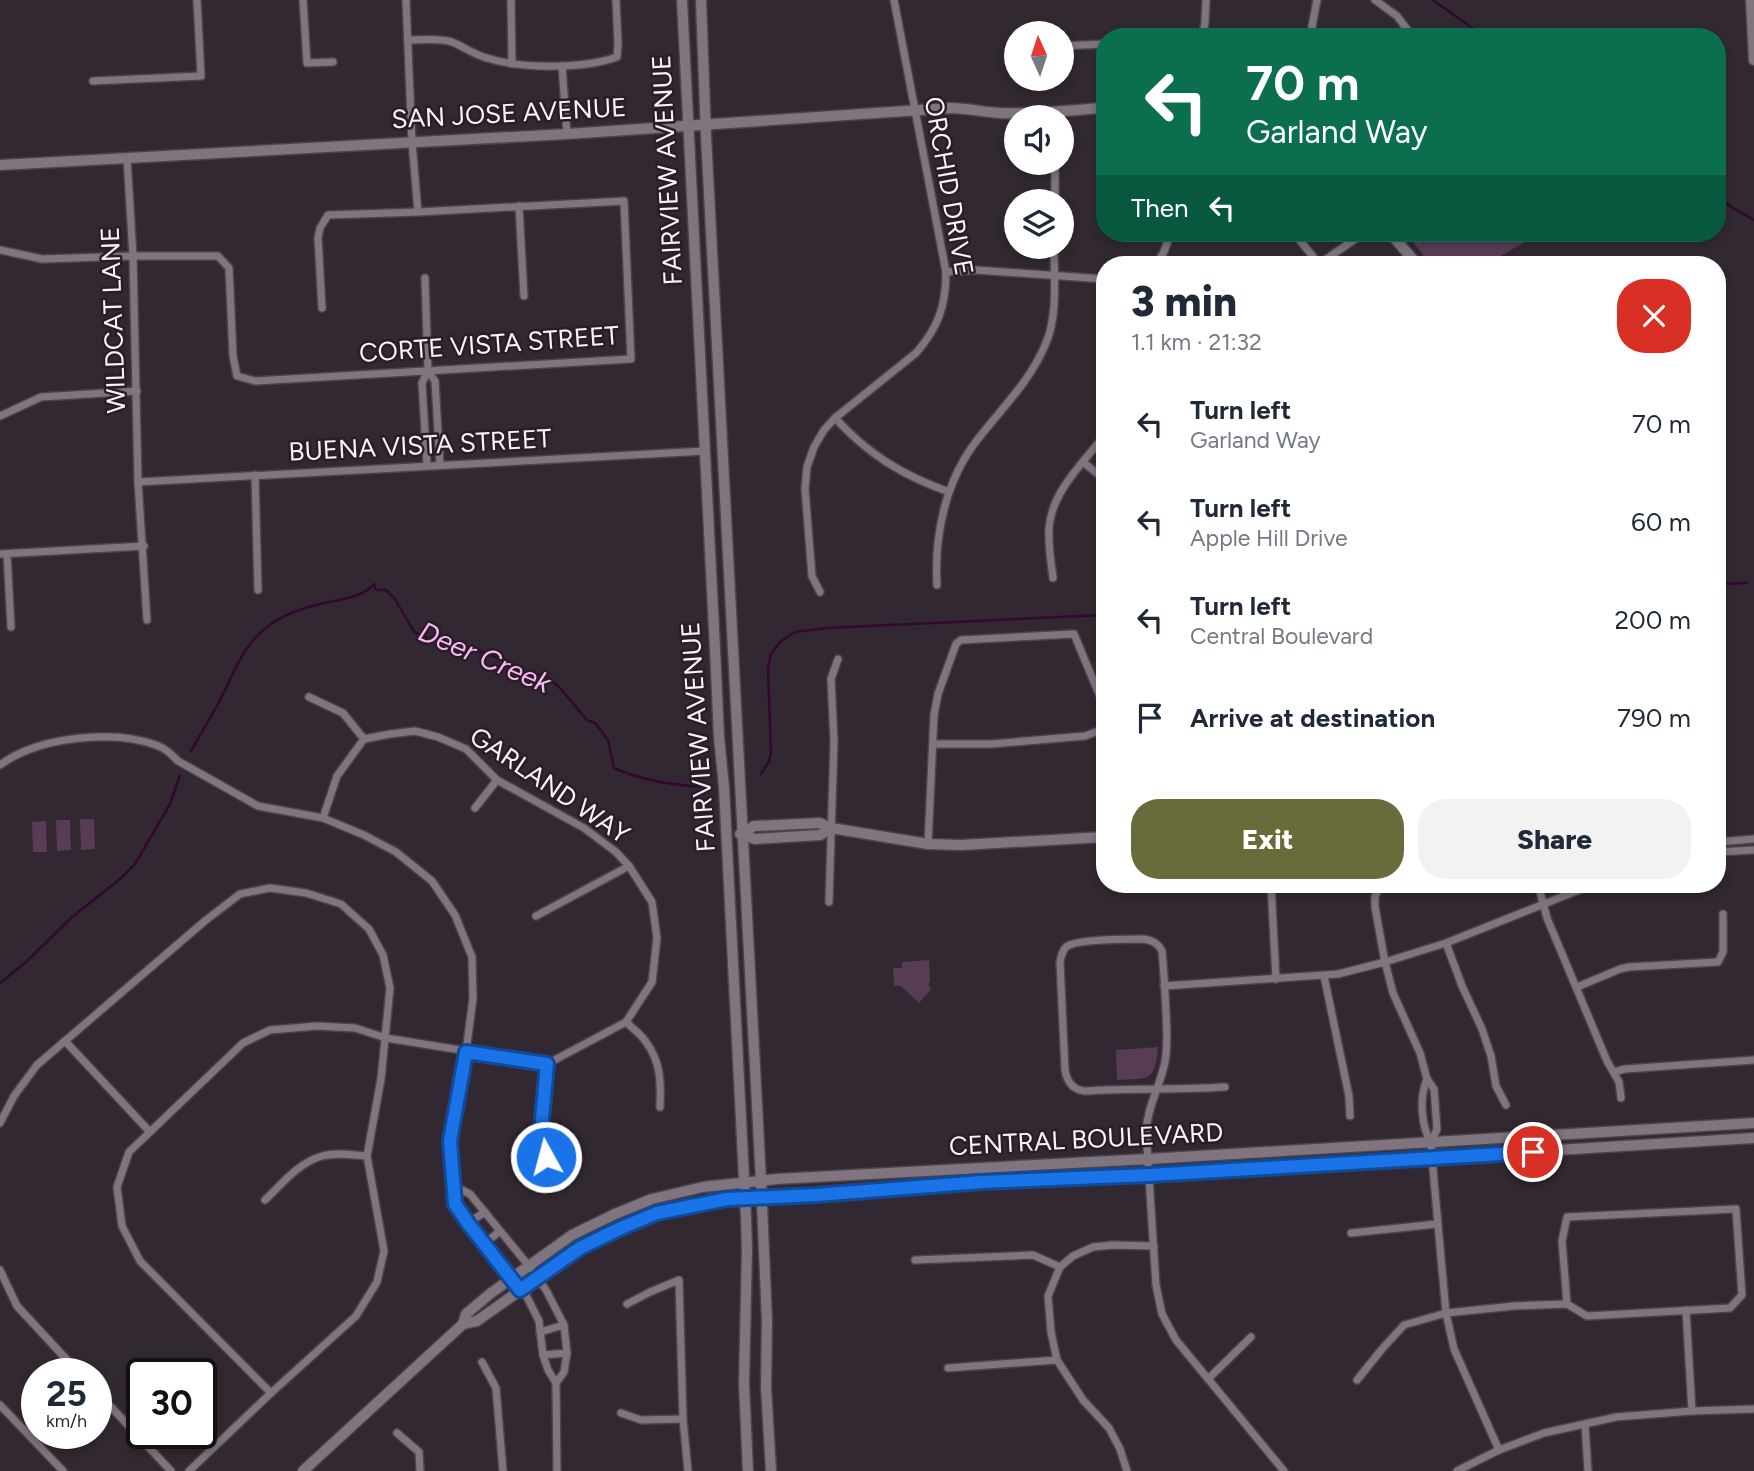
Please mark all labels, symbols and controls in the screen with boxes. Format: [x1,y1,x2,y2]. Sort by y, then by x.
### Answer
north arrow [1004,21,1074,91]
map controls [1004,21,1074,259]
text: 70 m [1246,53,1359,112]
street label: FAIRVIEW AVENUE [645,54,689,286]
icon: left [1131,56,1222,147]
street label: SAN JOSE AVENUE [391,91,627,135]
street label: ORCHID DRIVE [918,94,980,278]
button: sound [1004,105,1074,175]
text: Garland Way [1246,113,1428,151]
button: layers [1004,189,1074,259]
icon: left [1203,189,1241,227]
text: Then [1131,192,1189,224]
street label: WILDCAT LANE [94,226,132,414]
text: 3 min [1131,276,1237,327]
button: close [1617,279,1691,353]
street label: CORTE VISTA STREET [358,319,621,369]
text: 1.1 km · 21:32 [1131,328,1262,356]
text: Turn left [1190,394,1291,426]
icon: left [1131,405,1169,443]
text: 70 m [1632,408,1691,440]
street label: BUENA VISTA STREET [288,422,553,468]
text: Garland Way [1190,426,1321,454]
text: Turn left [1190,492,1291,524]
icon: left [1131,503,1169,541]
text: 60 m [1631,506,1691,538]
text: Apple Hill Drive [1190,524,1348,552]
text: Turn left [1190,590,1291,622]
icon: left [1131,601,1169,639]
text: 200 m [1615,604,1691,636]
water label: Deer Creek [414,614,558,701]
street label: FAIRVIEW AVENUE [674,621,722,853]
text: Central Boulevard [1190,622,1373,650]
icon: arrive [1131,699,1169,737]
text: Arrive at destination [1190,702,1435,734]
text: 790 m [1617,702,1691,734]
street label: GARLAND WAY [464,720,636,850]
button: Exit [1131,799,1404,879]
button: Share [1418,799,1691,879]
street label: CENTRAL BOULEVARD [948,1116,1224,1162]
position arrow [509,1120,583,1194]
pin [1503,1122,1563,1182]
icon: arrive [1514,1133,1552,1171]
speed limit sign: 30 [126,1358,217,1449]
text: 25 [46,1373,87,1415]
text: km/h [46,1410,87,1432]

